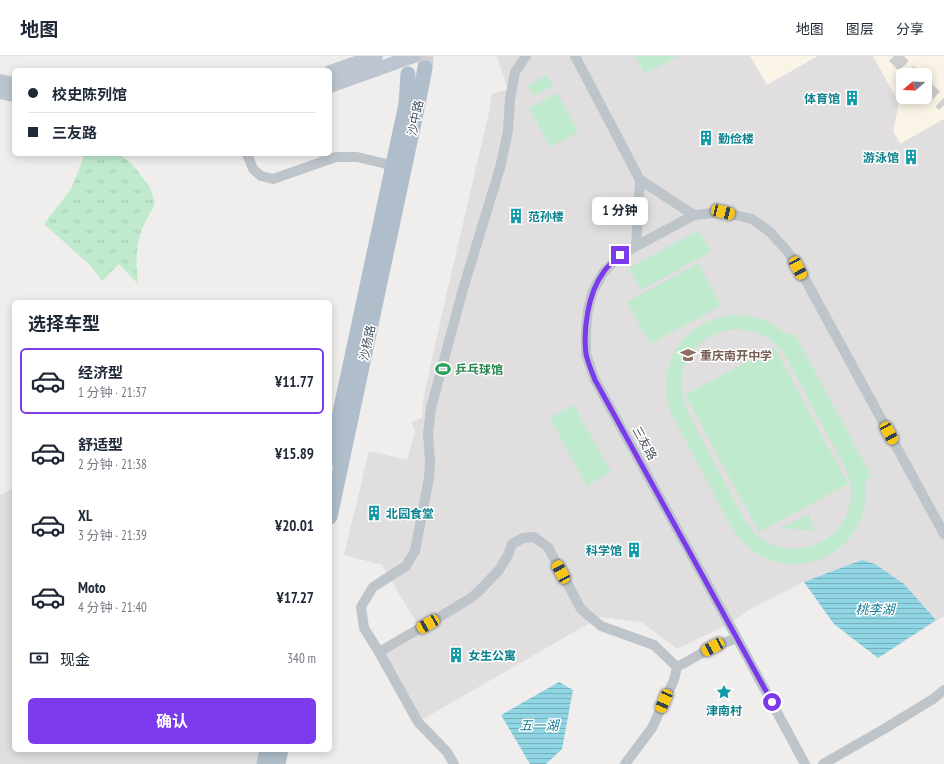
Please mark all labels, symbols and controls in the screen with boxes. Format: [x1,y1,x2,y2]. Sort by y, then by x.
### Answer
text: 地图 [20,17,58,41]
text: 地图 [796,20,824,38]
text: 图层 [846,20,874,38]
text: 分享 [896,20,924,38]
north arrow [896,68,932,104]
map controls [896,68,932,104]
text: 校史陈列馆 [52,85,127,104]
building icon: 体育馆 [843,89,861,107]
place label: 体育馆 [804,91,840,106]
street label: 沙中路 [404,99,426,137]
text: 三友路 [52,123,97,142]
building icon: 勤俭楼 [697,129,715,147]
place label: 勤俭楼 [718,131,754,146]
building icon: 游泳馆 [902,148,920,166]
place label: 游泳馆 [863,150,899,165]
callout: 1 分钟 [592,197,648,225]
text: 1 分钟 [603,202,637,219]
car [710,203,736,221]
building icon: 范孙楼 [507,207,525,225]
place label: 范孙楼 [528,209,564,224]
route end [611,246,629,264]
car [787,255,809,281]
text: 选择车型 [28,312,100,335]
street label: 沙杨路 [356,324,378,362]
school or university icon: 重庆南开中学 [679,346,697,364]
place label: 重庆南开中学 [700,348,772,363]
sports icon: 乒乓球馆 [434,360,452,378]
place label: 乒乓球馆 [455,362,503,377]
icon: car [30,363,66,399]
text: 经济型 [78,363,123,382]
text: ¥11.77 [275,372,314,391]
text: 1 分钟 · 21:37 [78,384,147,401]
car [878,420,900,446]
street label: 三友路 [630,424,660,462]
icon: car [30,435,66,471]
text: 舒适型 [78,435,123,454]
text: ¥15.89 [275,444,314,463]
text: 2 分钟 · 21:38 [78,456,147,473]
building icon: 北园食堂 [365,504,383,522]
text: XL [78,506,92,525]
place label: 北园食堂 [386,506,434,521]
icon: car [30,507,66,543]
text: ¥20.01 [275,516,314,535]
text: 3 分钟 · 21:39 [78,527,147,544]
building icon: 科学馆 [625,541,643,559]
place label: 科学馆 [586,543,622,558]
car [550,559,572,585]
text: Moto [78,578,106,597]
icon: car [30,579,66,615]
text: ¥17.27 [276,588,314,607]
text: 4 分钟 · 21:40 [78,599,147,616]
water label: 桃李湖 [855,601,896,618]
car [415,613,441,635]
car [700,636,726,658]
building icon: 女生公寓 [447,646,465,664]
icon: cash [28,647,50,669]
place label: 女生公寓 [468,648,516,663]
text: 现金 [60,650,90,669]
text: 340 m [287,650,316,667]
place icon: 津南村 [715,683,733,701]
car [654,688,674,714]
route start [763,693,781,711]
button: 确认 [28,698,316,744]
place label: 津南村 [706,703,742,718]
water label: 五一湖 [519,717,560,734]

